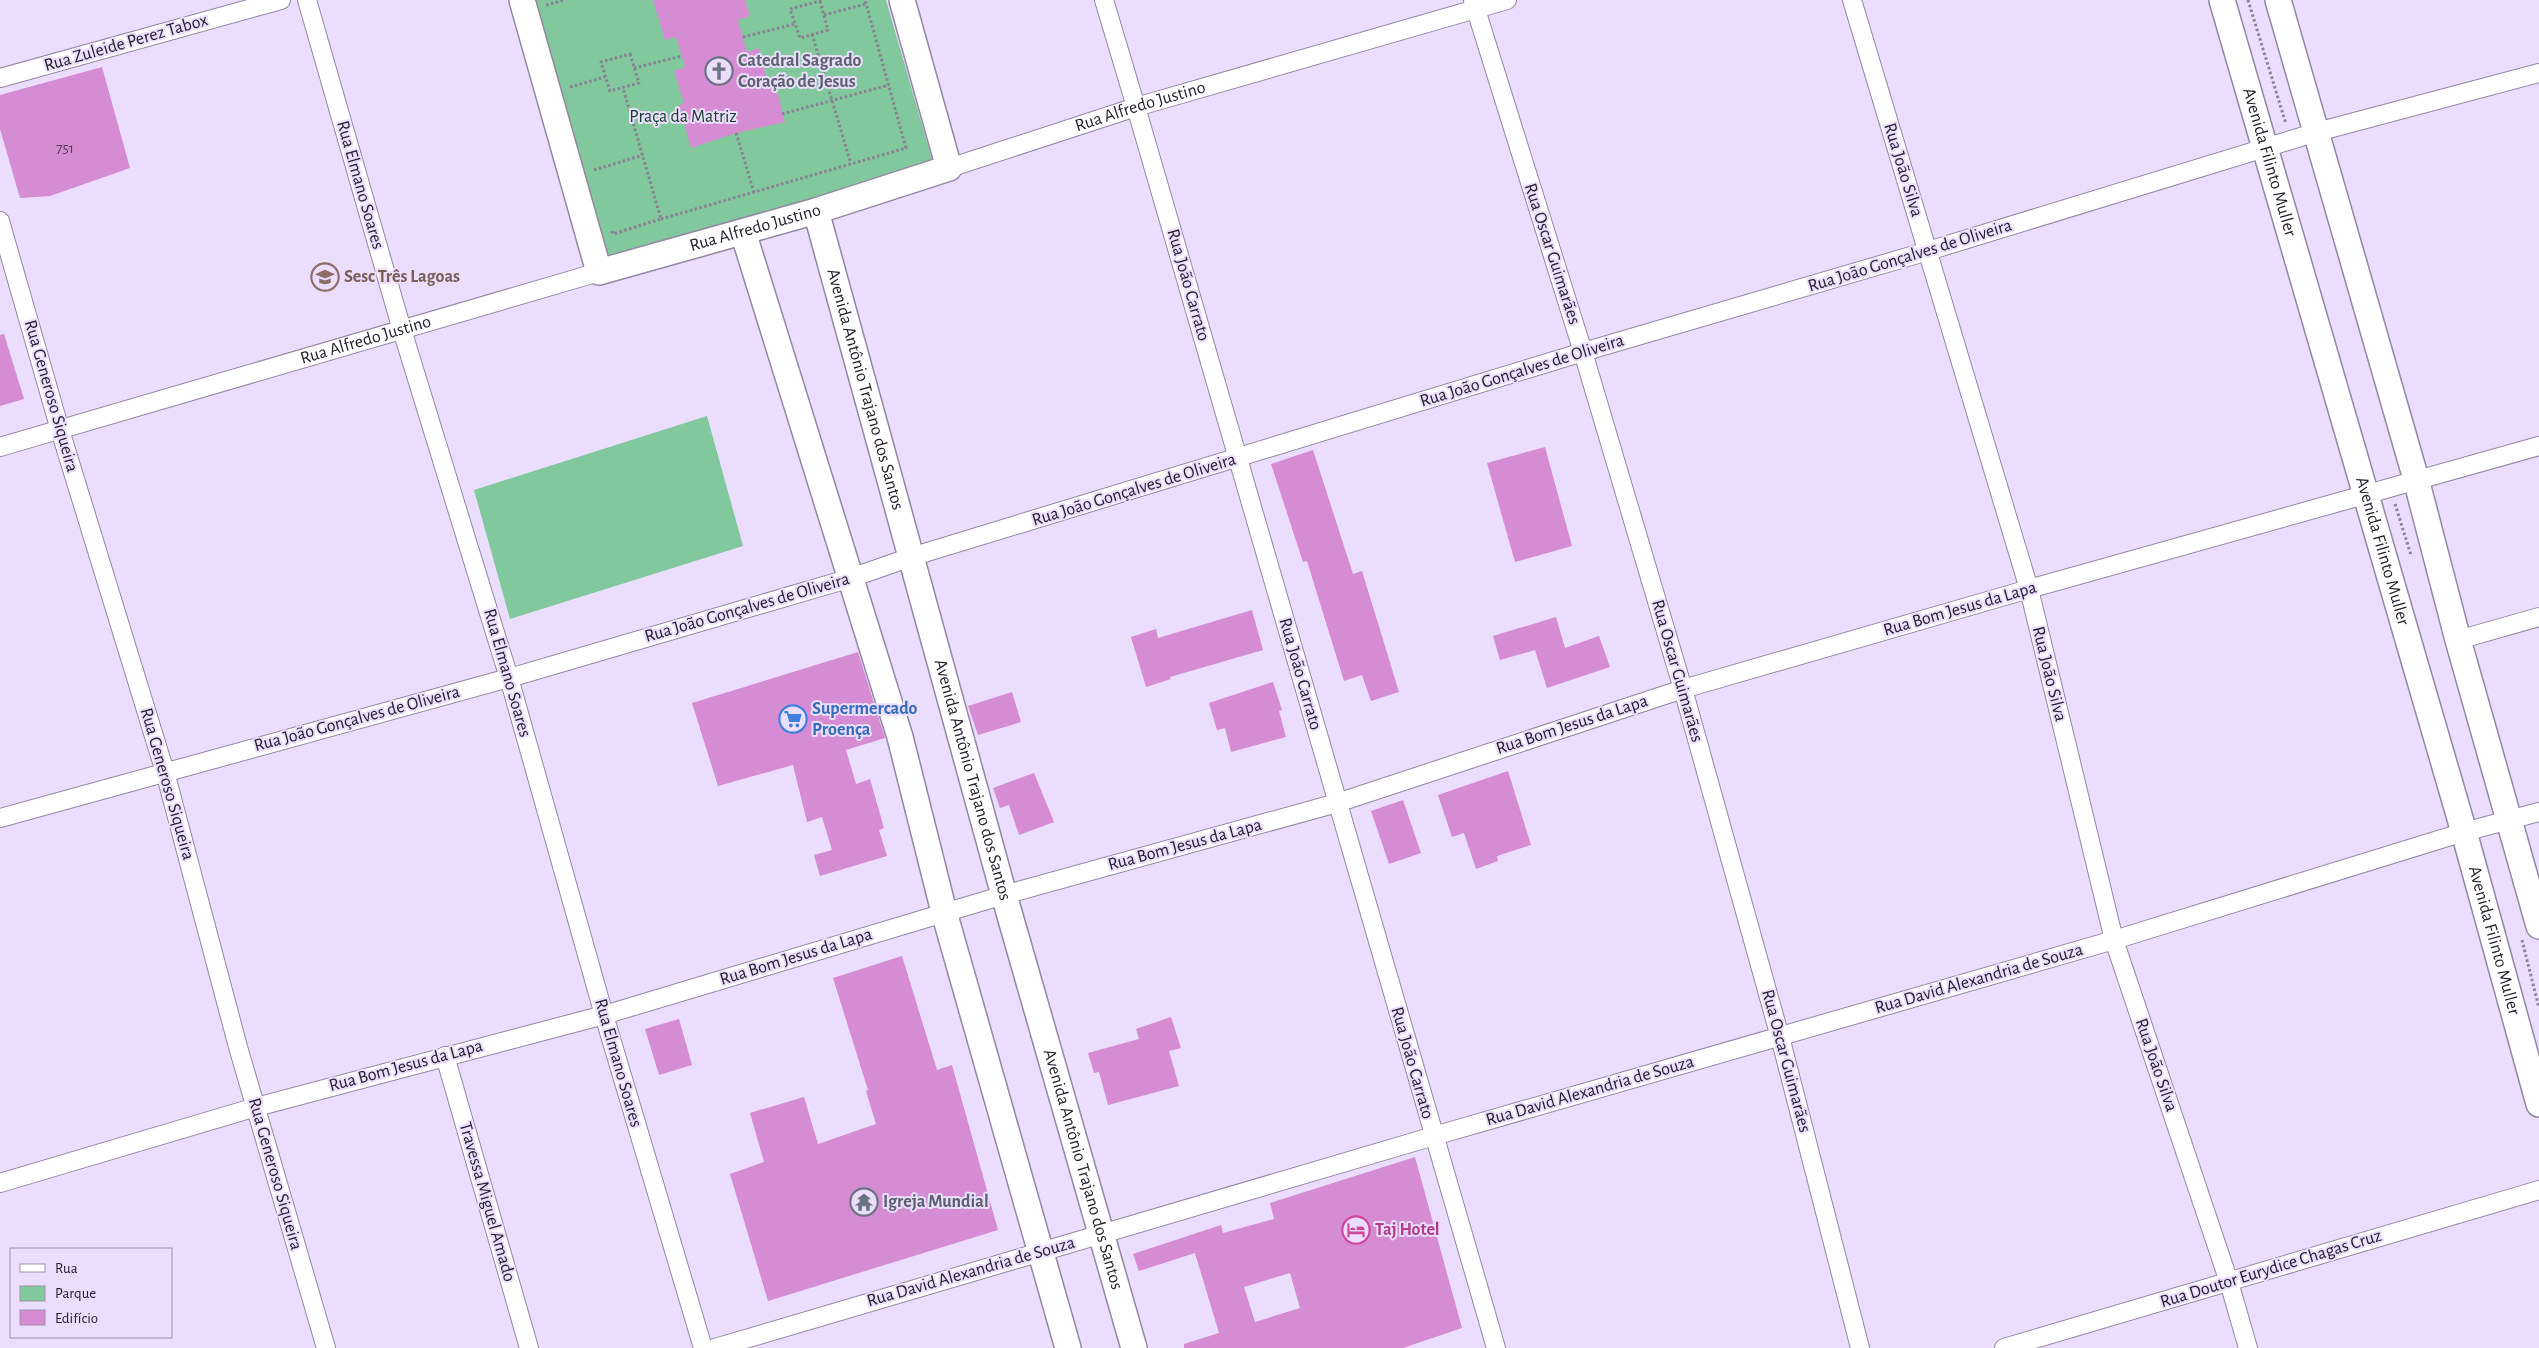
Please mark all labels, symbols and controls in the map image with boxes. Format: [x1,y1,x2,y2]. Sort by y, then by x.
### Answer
street label: Rua Zuleide Perez Tabox [42,11,210,75]
place label: Catedral Sagrado Coração de Jesus [738,52,862,91]
church icon: Catedral Sagrado Coração de Jesus [704,56,734,86]
street label: Rua Alfredo Justino [1073,78,1208,135]
street label: Avenida Filinto Muller [2239,86,2299,239]
park label: Praça da Matriz [629,108,737,126]
street label: Rua Elmano Soares [333,119,387,251]
street label: Rua João Silva [1880,121,1926,219]
house number: 751 [56,141,74,156]
street label: Rua Oscar Guimarães [1521,181,1583,327]
street label: Rua Alfredo Justino [688,201,823,255]
street label: Rua João Gonçalves de Oliveira [1806,216,2014,296]
street label: Rua João Carrato [1163,227,1213,343]
school or university icon: Sesc Três Lagoas [310,262,340,292]
street label: Avenida Antônio Trajano dos Santos [823,267,907,512]
place label: Sesc Três Lagoas [344,268,460,286]
street label: Rua Alfredo Justino [298,313,433,368]
street label: Rua Generoso Siqueira [21,318,81,474]
street label: Rua João Gonçalves de Oliveira [1418,331,1626,411]
street label: Rua João Gonçalves de Oliveira [1030,450,1238,530]
street label: Avenida Filinto Muller [2352,475,2412,628]
street label: Rua João Gonçalves de Oliveira [643,570,851,646]
street label: Rua Bom Jesus da Lapa [1881,579,2039,639]
street label: Rua Oscar Guimarães [1648,598,1706,744]
street label: Rua Elmano Soares [480,607,534,739]
street label: Rua João Carrato [1275,616,1325,732]
street label: Rua João Silva [2029,625,2069,723]
street label: Avenida Antônio Trajano dos Santos [931,657,1014,903]
street label: Rua João Gonçalves de Oliveira [252,683,462,755]
street label: Rua Bom Jesus da Lapa [1494,692,1650,758]
place label: Supermercado Proença [812,700,918,739]
supermarket icon: Supermercado Proença [778,704,808,734]
street label: Rua Generoso Siqueira [137,706,197,862]
street label: Rua Bom Jesus da Lapa [1106,816,1264,874]
street label: Avenida Filinto Muller [2465,864,2523,1017]
street label: Rua Bom Jesus da Lapa [718,925,874,989]
street label: Rua David Alexandria de Souza [1873,941,2085,1017]
street label: Rua Oscar Guimarães [1758,988,1814,1134]
street label: Rua Elmano Soares [591,997,645,1129]
street label: Rua João Carrato [1387,1005,1437,1121]
street label: Rua João Silva [2132,1016,2180,1114]
street label: Rua Bom Jesus da Lapa [327,1037,485,1095]
street label: Avenida Antônio Trajano dos Santos [1040,1047,1126,1292]
street label: Rua David Alexandria de Souza [1484,1053,1696,1129]
street label: Rua Generoso Siqueira [245,1096,305,1252]
street label: Travessa Miguel Amado [456,1120,518,1284]
temple icon: Igreja Mundial [849,1187,879,1217]
place label: Igreja Mundial [883,1193,989,1211]
hotel icon: Taj Hotel [1341,1215,1371,1245]
place label: Taj Hotel [1375,1221,1440,1239]
street label: Rua Doutor Eurydice Chagas Cruz [2158,1227,2384,1311]
street label: Rua David Alexandria de Souza [865,1234,1077,1310]
legend [10,1248,172,1338]
text: Rua [55,1261,78,1276]
text: Parque [55,1286,96,1301]
text: Edifício [55,1311,98,1326]

